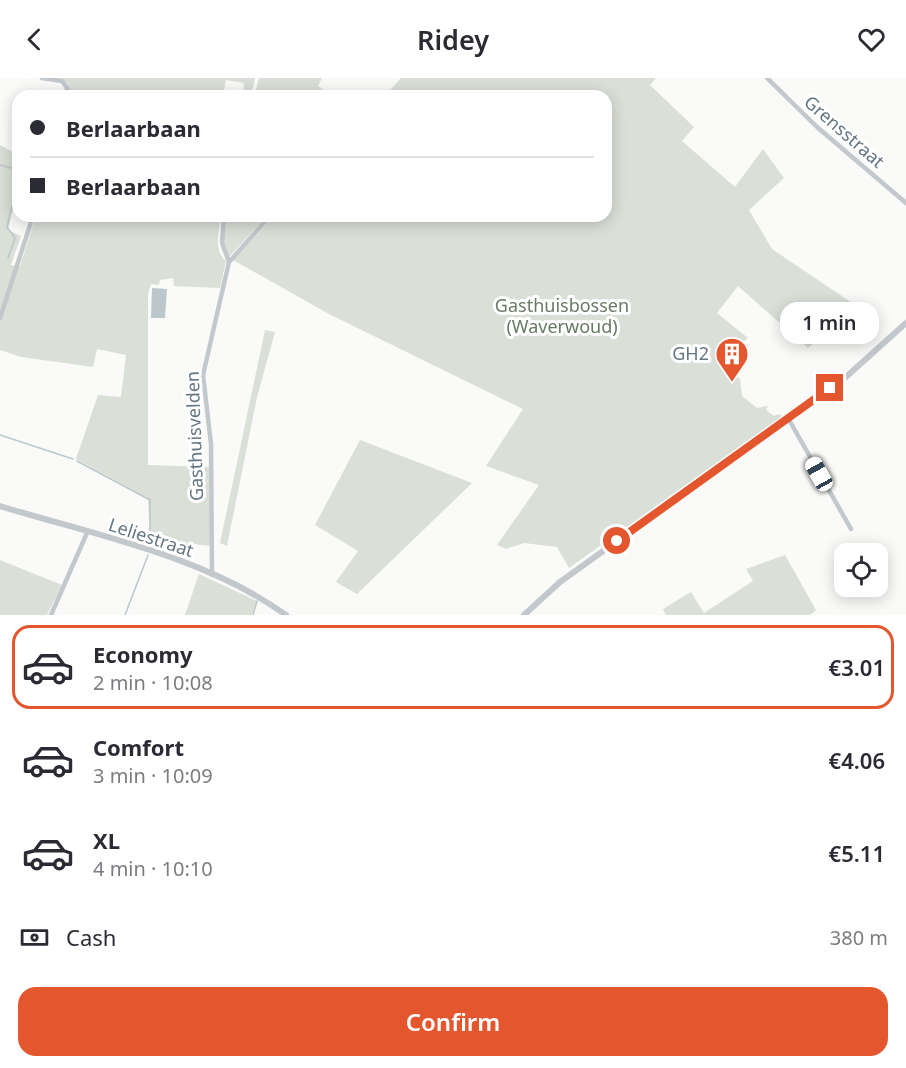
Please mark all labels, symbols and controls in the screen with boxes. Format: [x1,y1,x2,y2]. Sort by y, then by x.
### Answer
text: Ridey [417,21,489,58]
icon: back [18,23,51,56]
icon: heart [855,23,888,56]
street label: Grensstraat [799,90,890,173]
text: Berlaarbaan [66,113,201,143]
text: Berlaarbaan [66,171,201,201]
park label: Gasthuisbossen (Waverwoud) [495,293,629,338]
callout: 1 min [780,301,880,343]
text: 1 min [802,309,857,336]
building icon: GH2 [714,336,750,383]
place label: GH2 [672,341,709,365]
street label: Gasthuisvelden [180,371,208,501]
route end [816,374,843,401]
car [802,454,836,494]
street label: Leliestraat [106,512,197,562]
route start [603,527,630,554]
map controls [834,543,888,597]
button: locate [834,543,888,597]
text: Economy [93,639,192,669]
icon: car [21,640,75,694]
text: €3.01 [829,652,885,682]
text: 2 min · 10:08 [93,669,213,696]
text: Comfort [93,732,184,762]
icon: car [21,733,75,787]
text: €4.06 [829,745,885,775]
text: 3 min · 10:09 [93,762,213,789]
text: XL [93,825,120,855]
icon: car [21,826,75,880]
text: €5.11 [829,838,885,868]
text: 4 min · 10:10 [93,855,213,882]
icon: cash [18,921,51,954]
text: Cash [66,922,116,952]
text: 380 m [830,924,888,951]
button: Confirm [18,987,888,1056]

